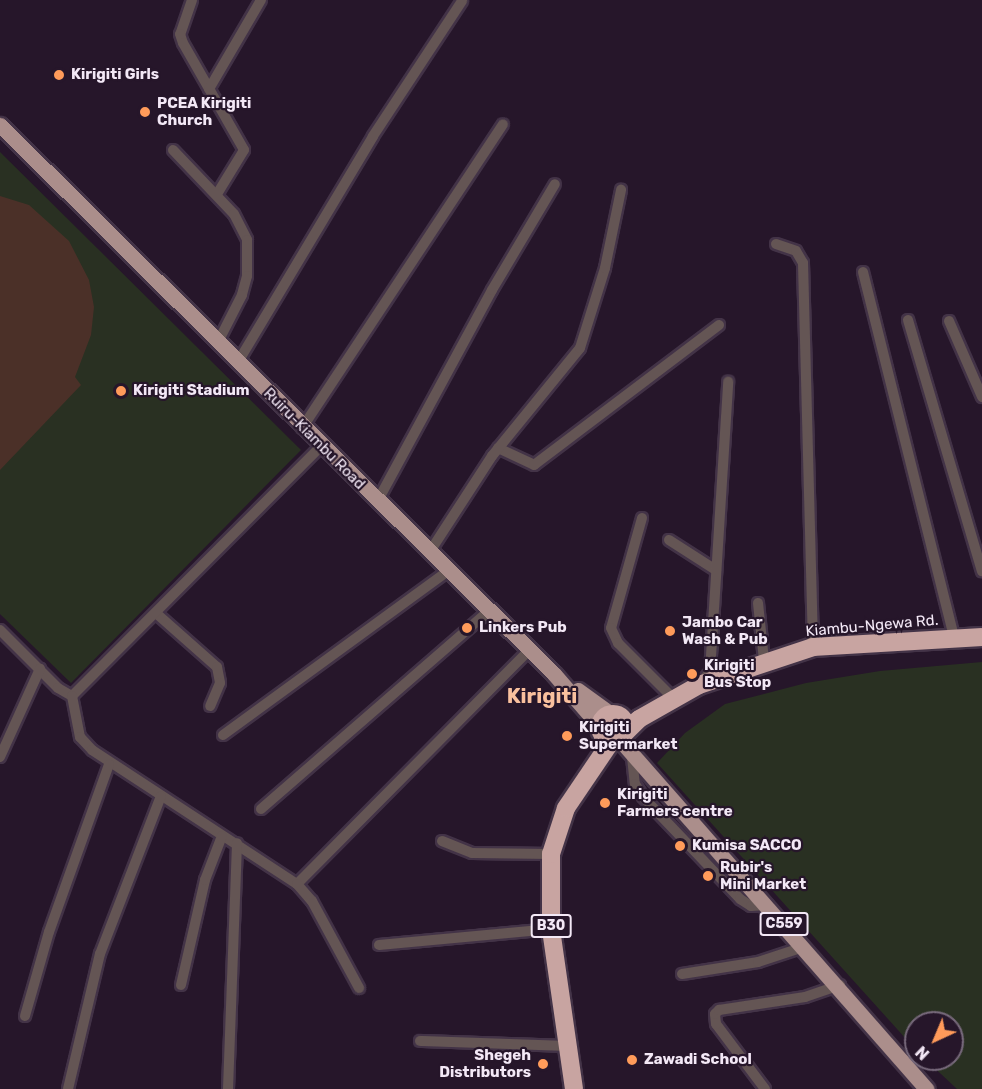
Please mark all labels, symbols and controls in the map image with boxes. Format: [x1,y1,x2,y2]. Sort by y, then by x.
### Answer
place label: Kirigiti Girls [71,66,159,84]
marker: Kirigiti Girls [52,68,66,82]
place label: PCEA Kirigiti Church [157,94,252,129]
marker: PCEA Kirigiti Church [138,105,152,119]
place label: Kirigiti Stadium [133,382,250,400]
marker: Kirigiti Stadium [114,384,128,398]
street label: Ruiru-Kiambu Road [260,385,368,493]
street label: Kiambu-Ngewa Rd. [805,611,939,641]
place label: Jambo Car Wash & Pub [682,613,768,648]
place label: Linkers Pub [479,619,567,637]
marker: Linkers Pub [460,621,474,635]
marker: Jambo Car Wash & Pub [663,624,677,638]
place label: Kirigiti Bus Stop [704,656,771,691]
marker: Kirigiti Bus Stop [685,667,699,681]
district label: Kirigiti [507,683,577,709]
place label: Kirigiti Supermarket [579,718,677,753]
marker: Kirigiti Supermarket [560,729,574,743]
place label: Kirigiti Farmers centre [617,785,733,820]
marker: Kirigiti Farmers centre [598,796,612,810]
place label: Kumisa SACCO [692,837,802,855]
marker: Kumisa SACCO [673,839,687,853]
place label: Rubir's Mini Market [720,858,806,893]
marker: Rubir's Mini Market [701,869,715,883]
road number: C559 [758,913,810,935]
road number: B30 [530,915,572,937]
north arrow [904,1011,964,1071]
text: N [912,1042,933,1064]
place label: Shegeh Distributors [439,1046,531,1081]
place label: Zawadi School [644,1051,752,1069]
marker: Zawadi School [625,1053,639,1067]
marker: Shegeh Distributors [536,1057,550,1071]

